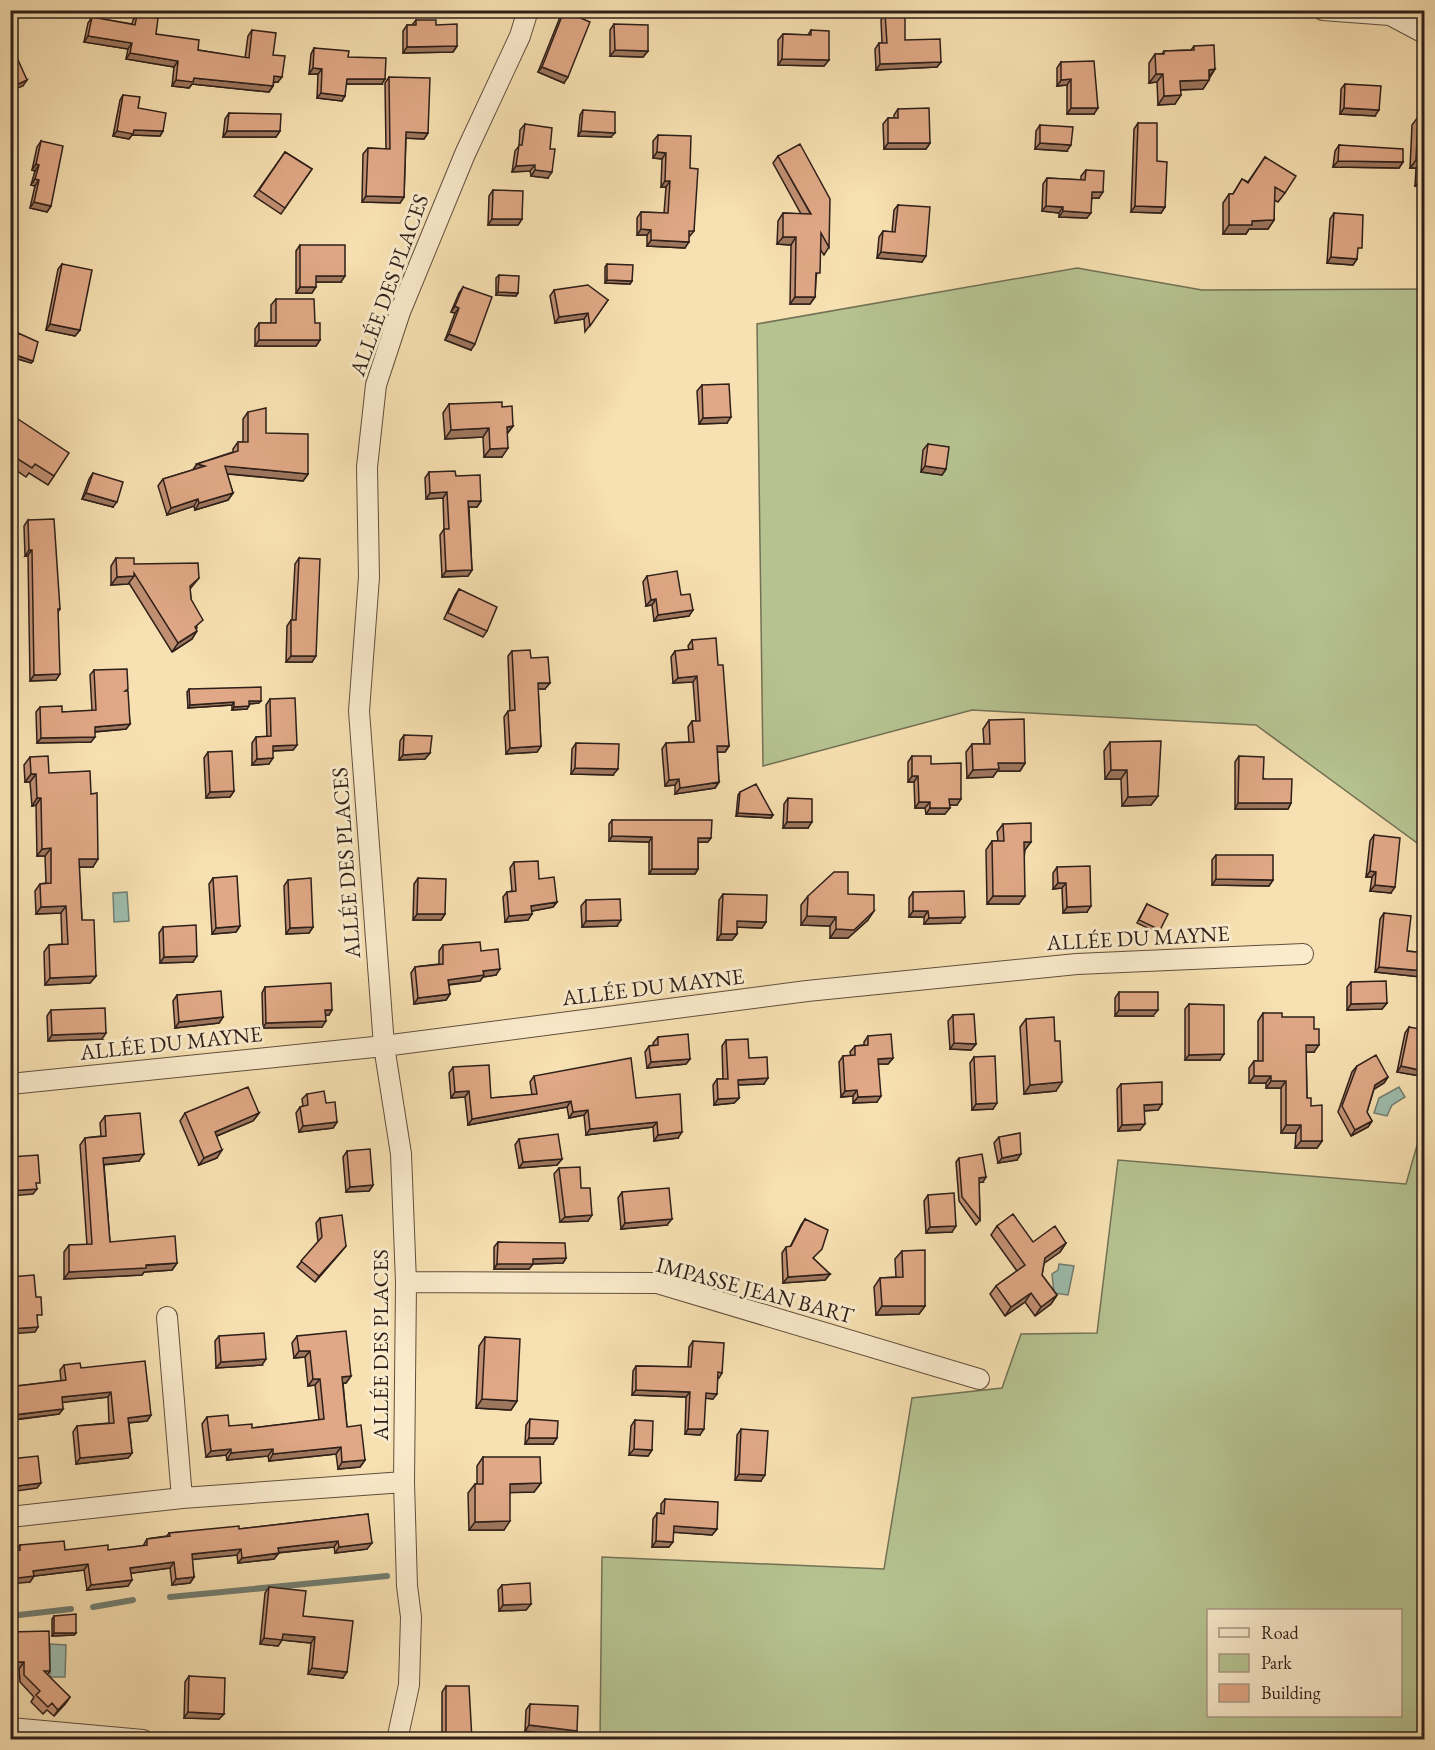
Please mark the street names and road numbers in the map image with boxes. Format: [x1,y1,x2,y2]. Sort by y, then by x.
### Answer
street label: ALLÉE DES PLACES [342,190,435,381]
street label: ALLÉE DES PLACES [325,766,367,961]
street label: ALLÉE DU MAYNE [1045,919,1230,957]
street label: ALLÉE DU MAYNE [559,961,746,1013]
street label: ALLÉE DU MAYNE [77,1019,264,1067]
street label: ALLÉE DES PLACES [366,1249,395,1442]
street label: IMPASSE JEAN BART [653,1250,857,1330]

